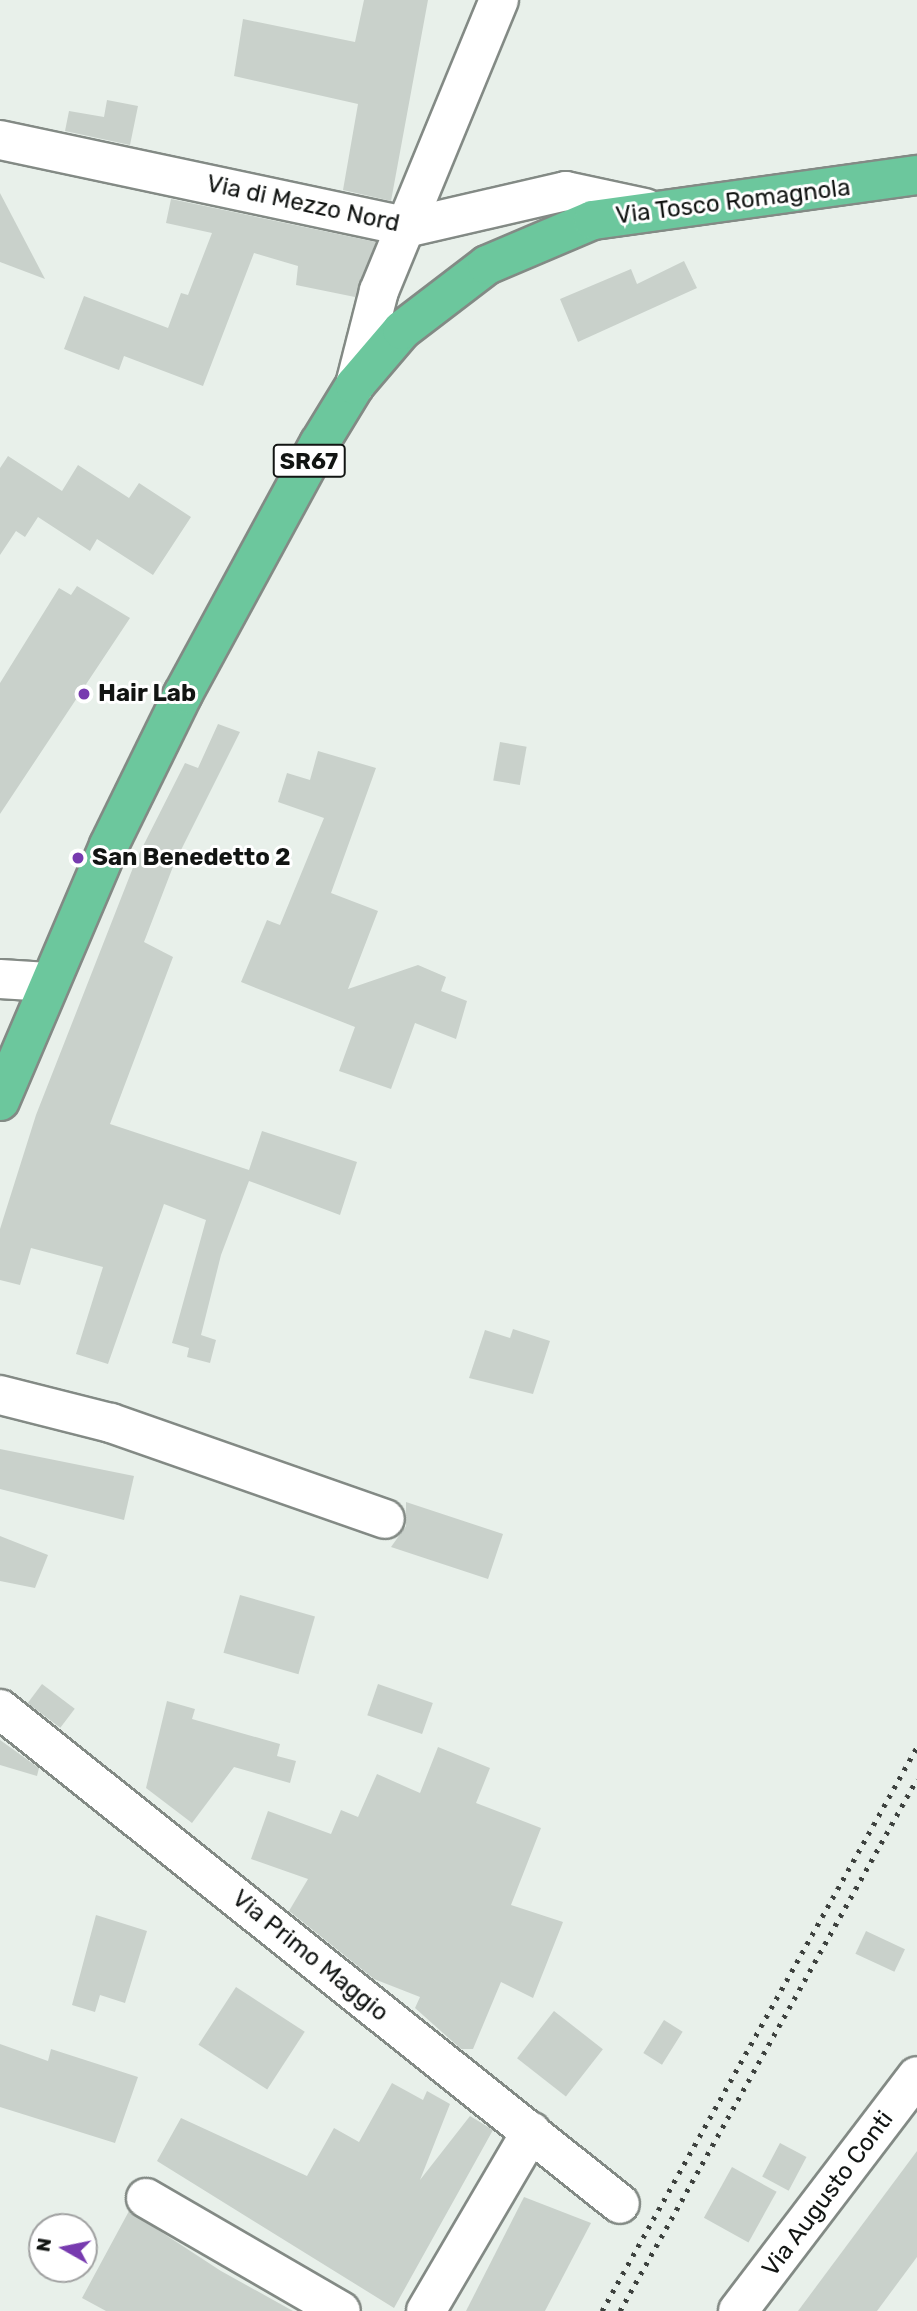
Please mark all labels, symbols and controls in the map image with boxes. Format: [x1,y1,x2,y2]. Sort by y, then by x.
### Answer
street label: Via di Mezzo Nord [204,169,402,239]
street label: Via Tosco Romagnola [614,173,852,231]
road number: SR67 [272,442,346,481]
place label: Hair Lab [98,680,197,708]
marker: Hair Lab [76,686,92,702]
place label: San Benedetto 2 [92,844,291,872]
marker: San Benedetto 2 [70,850,86,866]
street label: Via Primo Maggio [226,1884,394,2028]
street label: Via Augusto Conti [756,2105,900,2283]
north arrow [28,2213,98,2283]
text: N [31,2236,56,2254]

